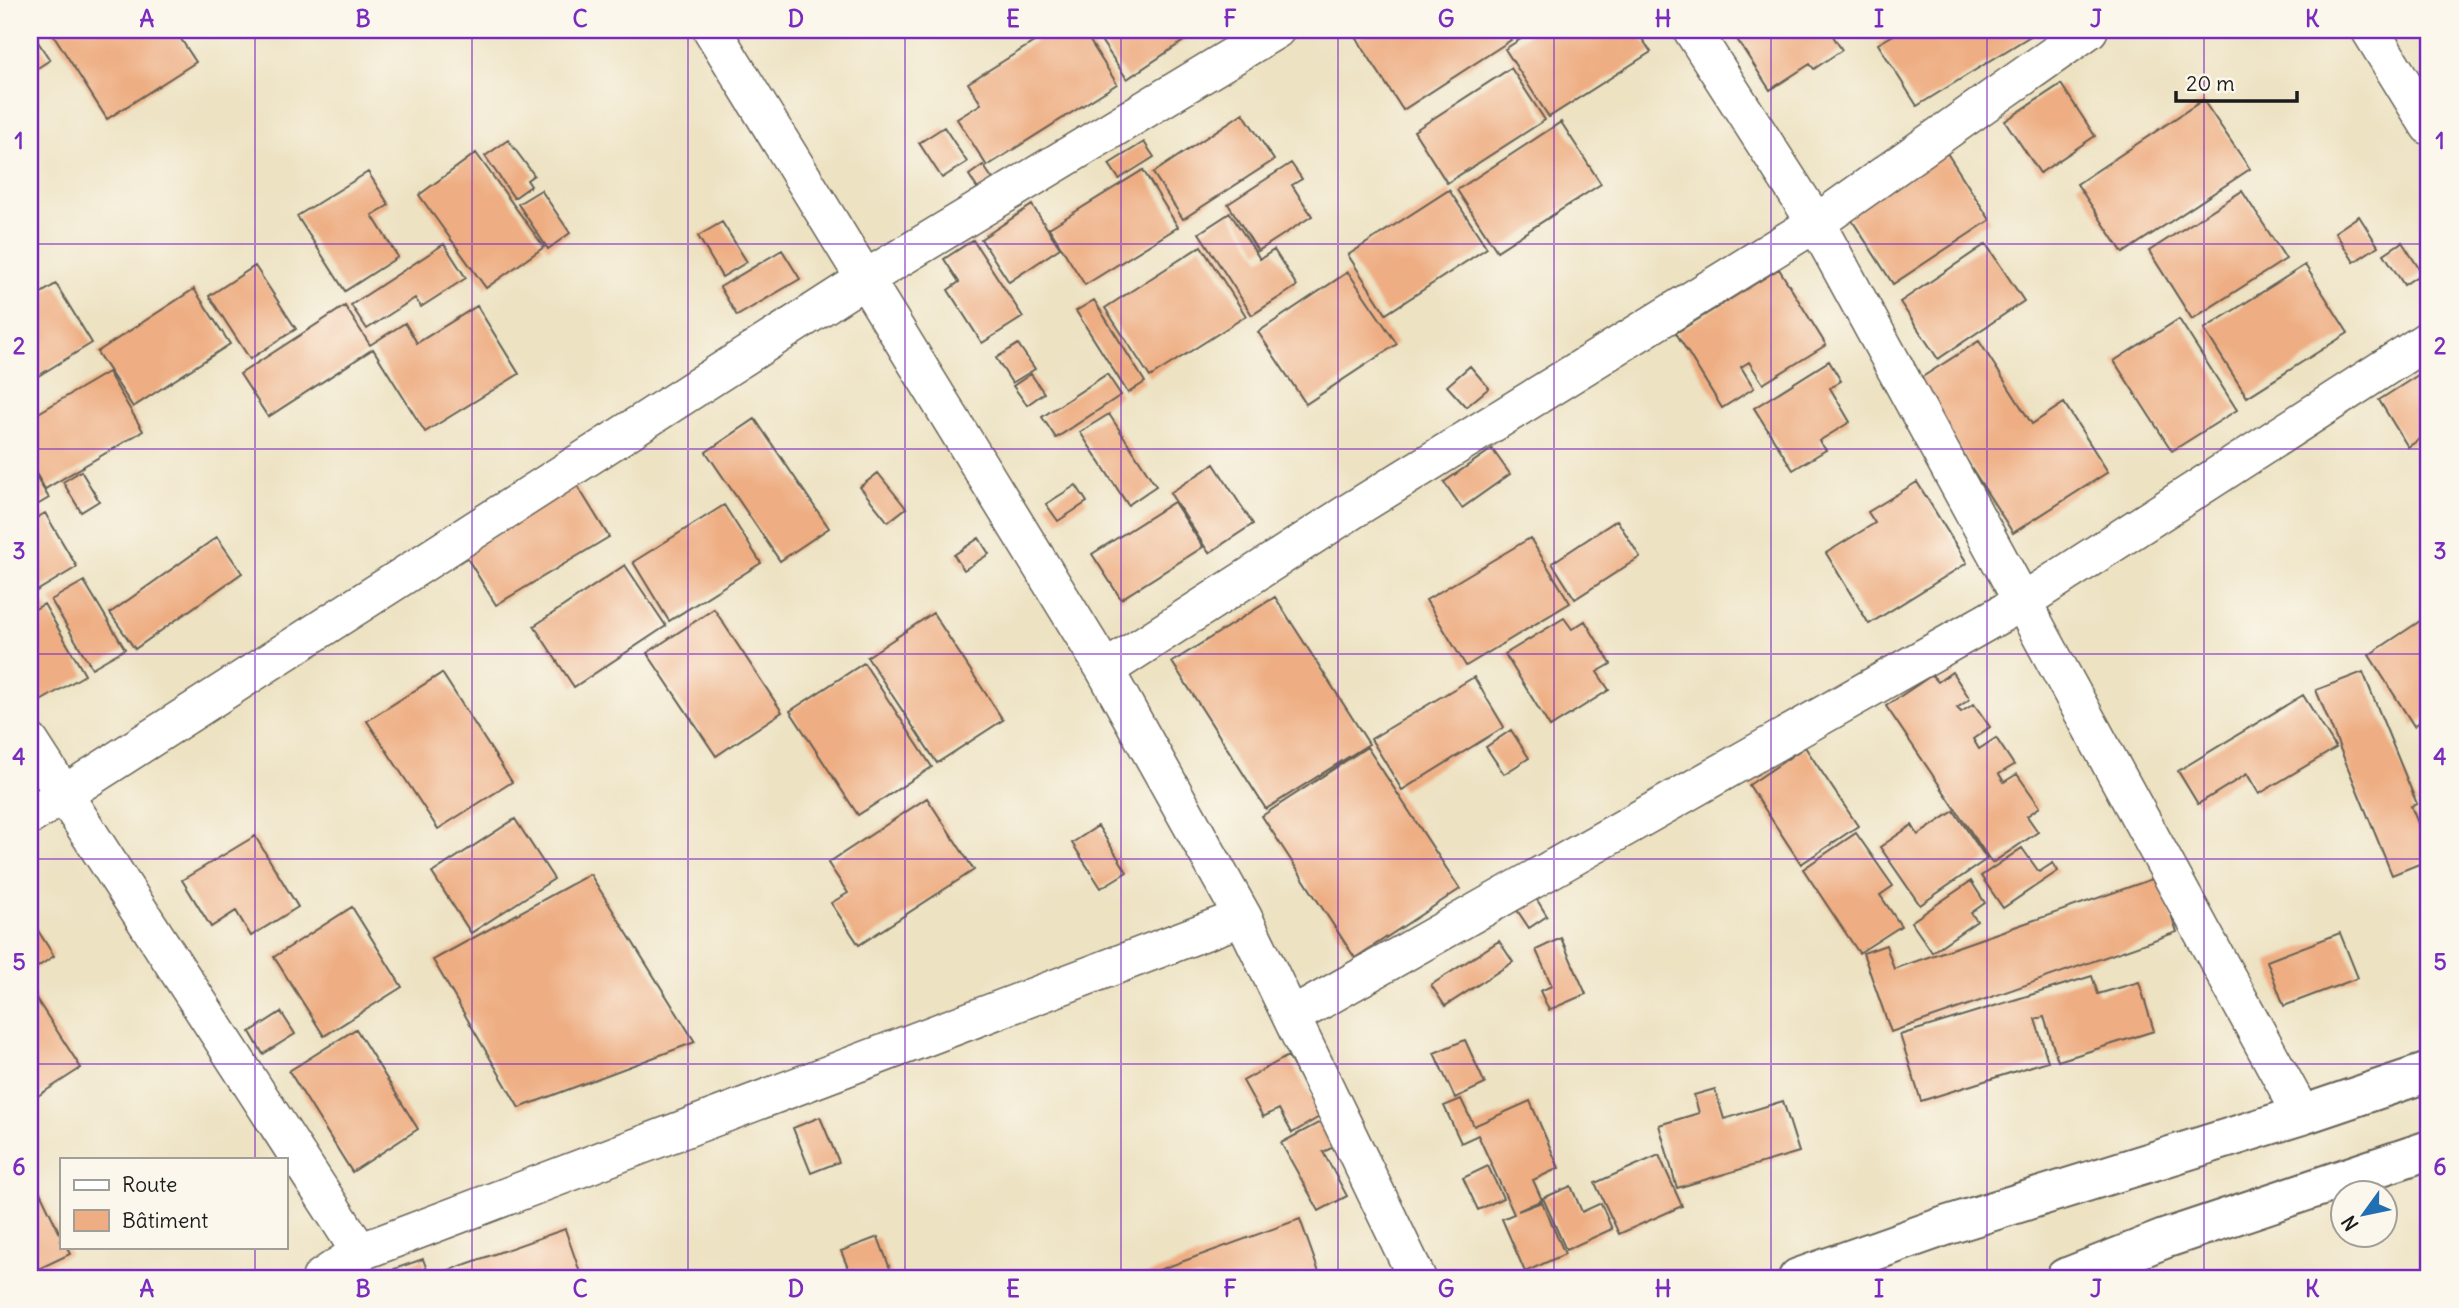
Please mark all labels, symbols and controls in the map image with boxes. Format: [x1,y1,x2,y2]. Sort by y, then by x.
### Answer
text: A [140,4,155,33]
text: B [355,4,371,33]
text: C [572,4,588,33]
text: D [788,4,804,33]
text: E [1006,4,1020,33]
text: F [1223,4,1237,33]
text: G [1438,4,1454,33]
text: H [1655,4,1671,33]
text: I [1874,4,1884,33]
text: J [2090,4,2102,33]
text: K [2305,4,2320,33]
scale bar [2176,60,2296,104]
text: 20 m [2186,70,2235,97]
text: 1 [14,126,24,155]
text: 1 [2435,126,2445,155]
text: 2 [13,331,26,360]
text: 2 [2434,331,2447,360]
text: 3 [12,536,26,565]
text: 3 [2433,536,2447,565]
text: 4 [12,742,26,771]
text: 4 [2433,742,2447,771]
text: 5 [12,947,26,976]
text: 5 [2433,947,2447,976]
text: 6 [12,1152,26,1181]
text: 6 [2433,1152,2447,1181]
legend [60,1158,287,1248]
text: Route [122,1171,177,1198]
north arrow [2330,1178,2400,1248]
text: Bâtiment [122,1207,208,1234]
text: N [2336,1211,2363,1235]
text: A [140,1274,155,1303]
text: B [355,1274,371,1303]
text: C [572,1274,588,1303]
text: D [788,1274,804,1303]
text: E [1006,1274,1020,1303]
text: F [1223,1274,1237,1303]
text: G [1438,1274,1454,1303]
text: H [1655,1274,1671,1303]
text: I [1874,1274,1884,1303]
text: J [2090,1274,2102,1303]
text: K [2305,1274,2320,1303]

